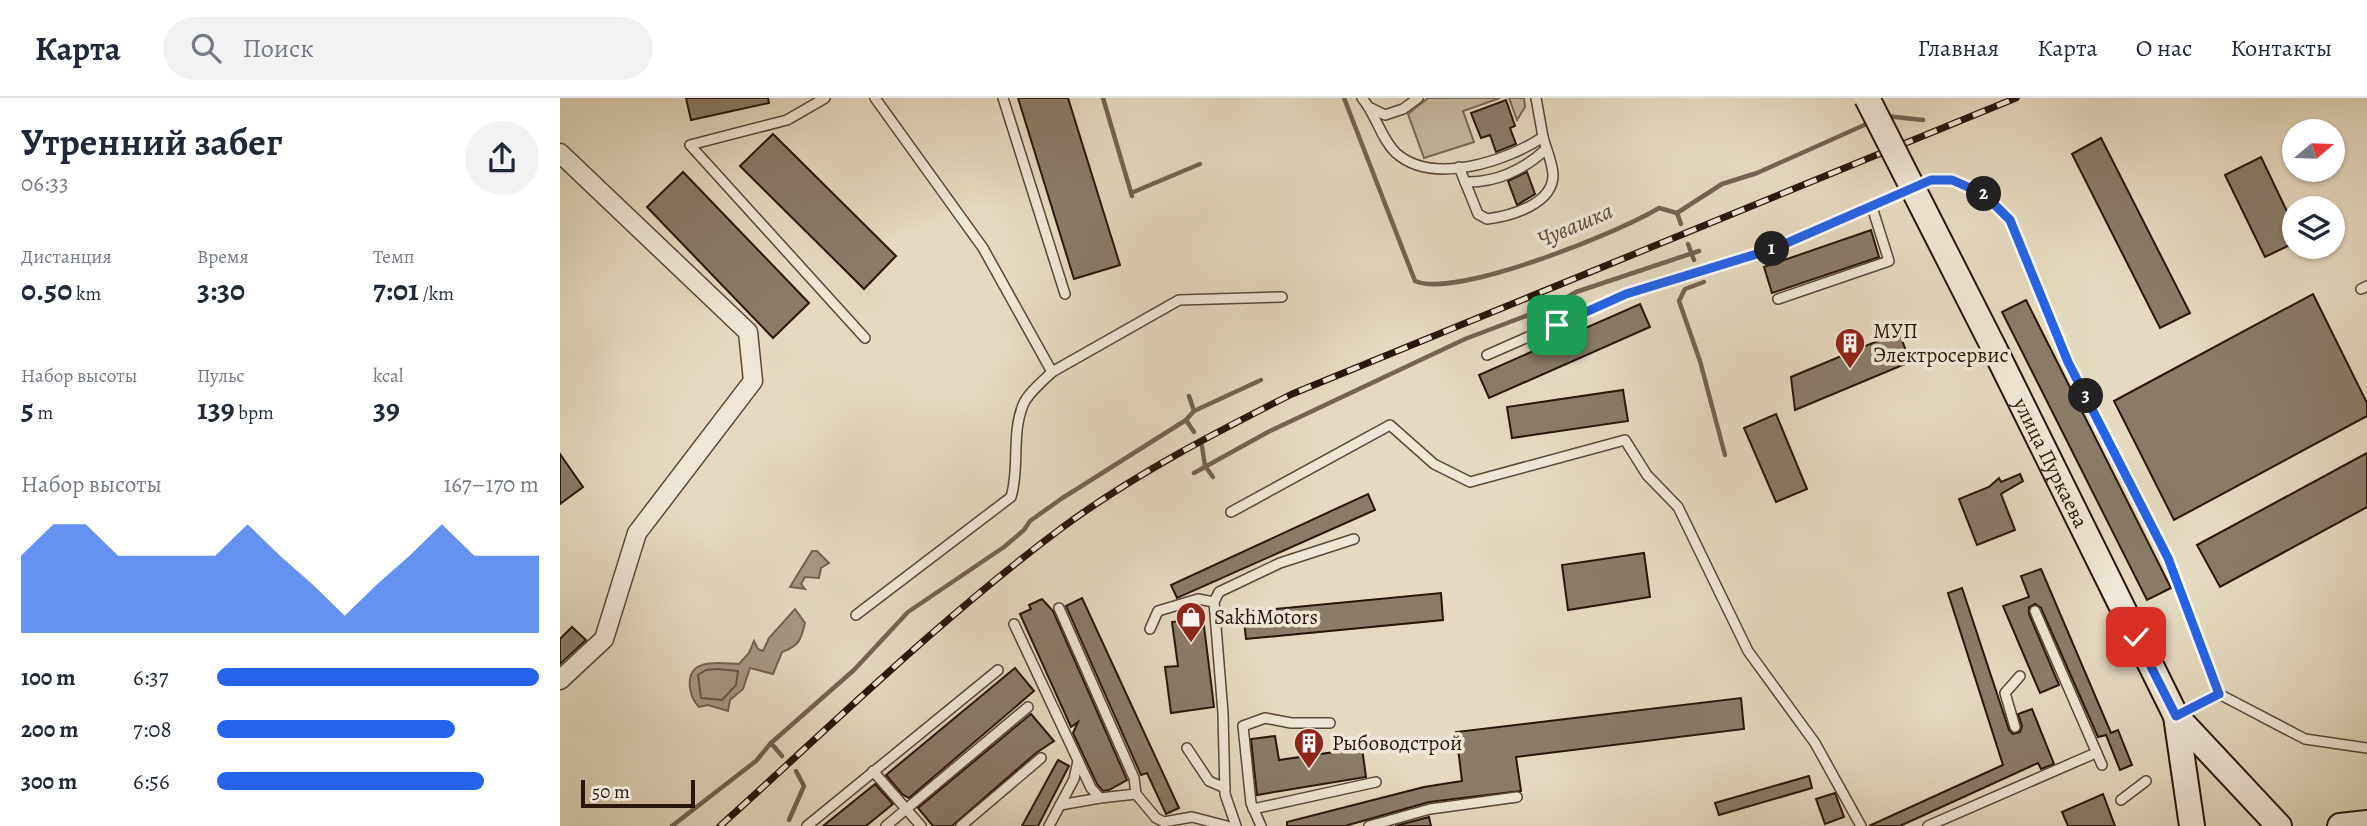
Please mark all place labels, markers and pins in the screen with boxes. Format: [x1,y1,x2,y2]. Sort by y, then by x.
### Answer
pin: 2 [1966,176,2002,212]
pin: 1 [1754,232,1790,266]
pin [1527,295,1587,355]
place label: МУП Электросервис [1873,317,2009,369]
building icon: МУП Электросервис [1833,326,1867,370]
pin: 3 [2068,378,2104,414]
shop icon: SakhMotors [1174,600,1208,644]
place label: SakhMotors [1214,603,1318,631]
pin [2106,607,2166,667]
building icon: Рыбоводстрой [1292,726,1326,770]
place label: Рыбоводстрой [1332,729,1462,757]

